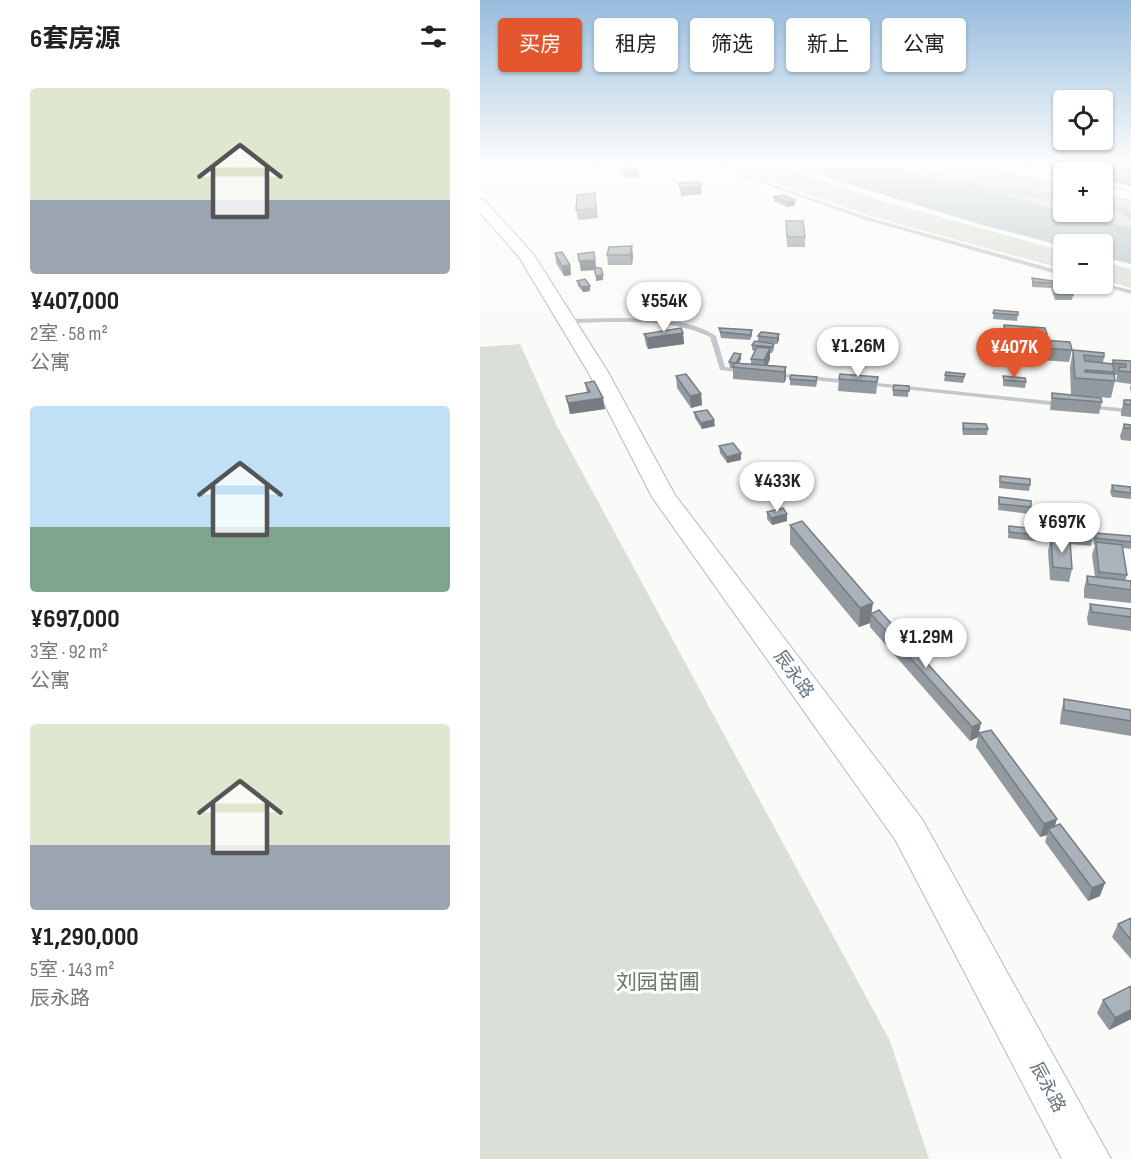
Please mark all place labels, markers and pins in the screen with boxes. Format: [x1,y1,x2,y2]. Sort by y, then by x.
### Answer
pin: ¥554K [622,282,706,333]
pin: ¥1.26M [809,327,907,378]
pin: ¥407K [972,328,1056,379]
pin: ¥433K [735,462,819,513]
pin: ¥697K [1020,503,1104,554]
pin: ¥1.29M [877,618,975,669]

